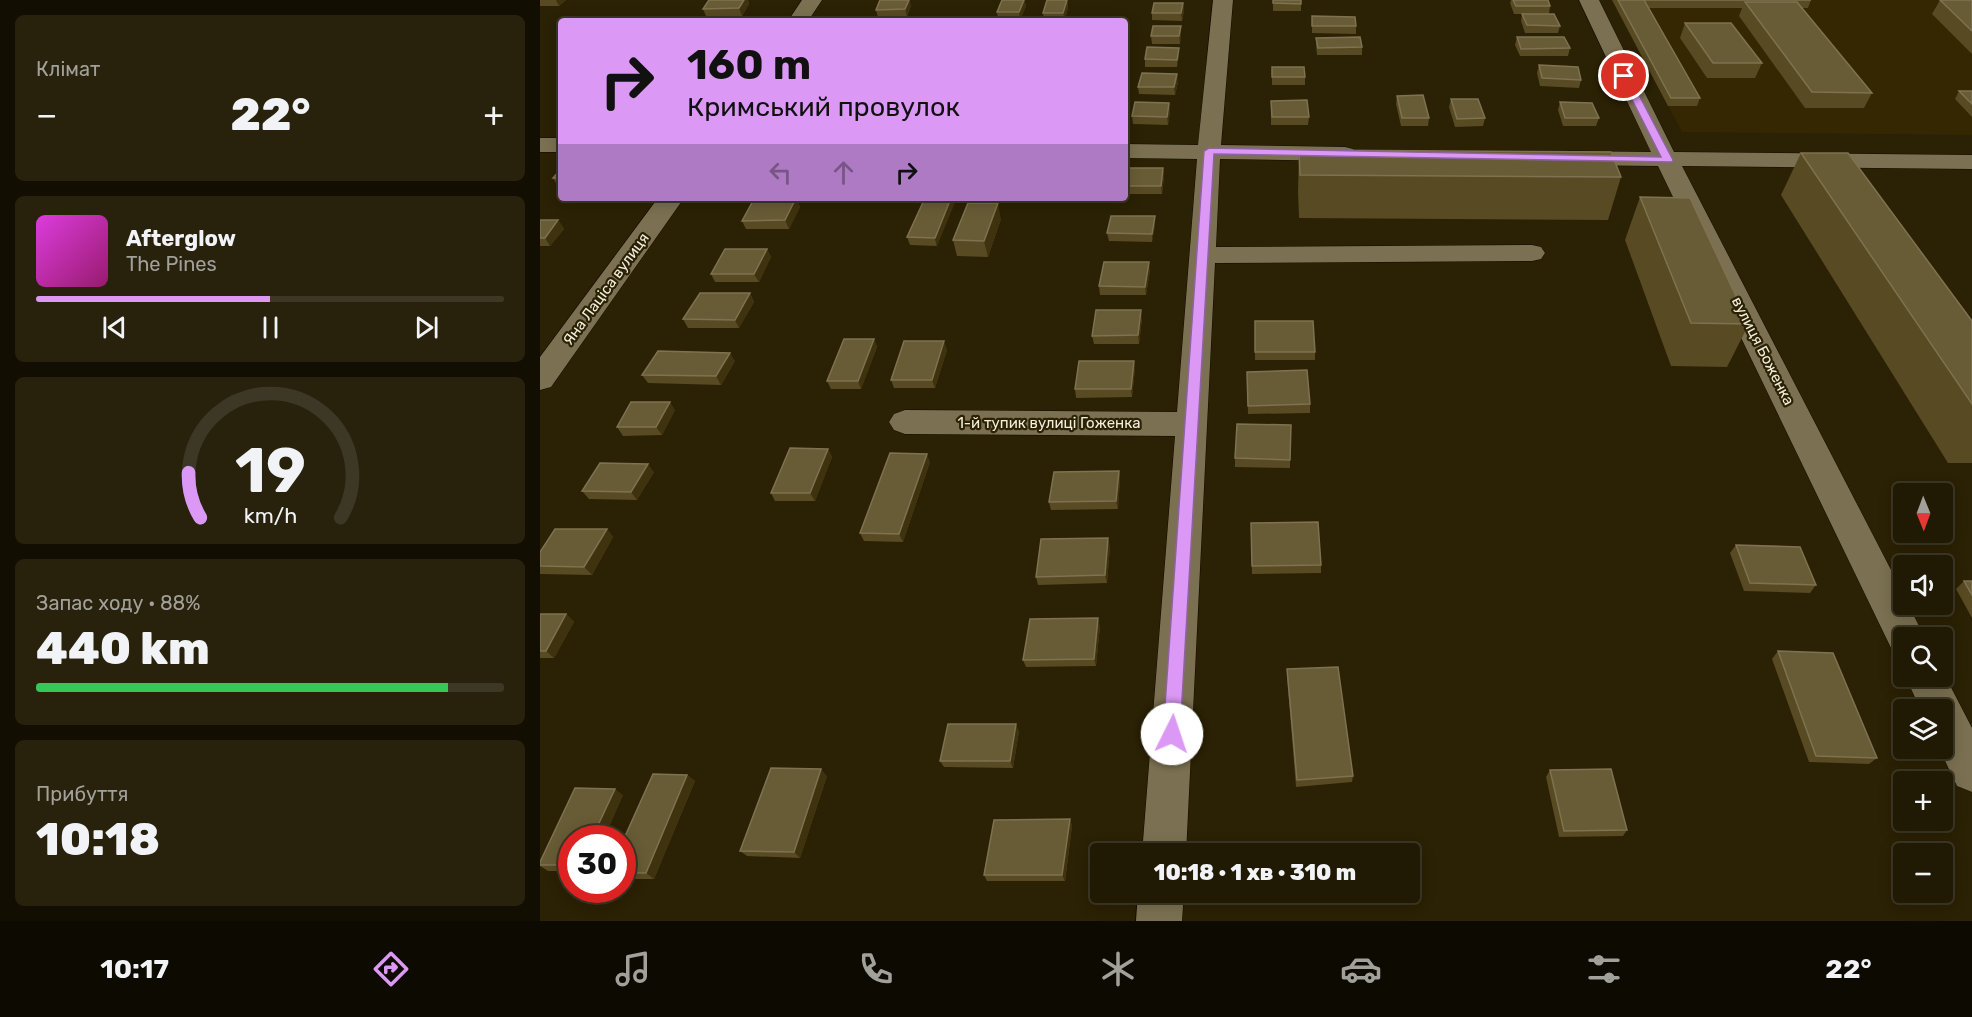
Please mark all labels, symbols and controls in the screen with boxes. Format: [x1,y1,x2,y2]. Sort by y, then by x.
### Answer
text: 160 m [687,40,811,90]
icon: right [588,42,666,120]
pin [1598,50,1649,101]
text: Клімат [36,57,100,81]
icon: arrive [1607,59,1640,92]
text: 22° [231,88,310,141]
text: Кримський провулок [687,91,960,123]
text: − [36,95,57,134]
text: + [483,95,504,134]
icon: left [764,156,797,189]
icon: ahead [827,156,860,189]
icon: right [890,156,923,189]
text: Afterglow [126,225,236,252]
street label: Яна Лаціса вулиця [559,229,653,349]
text: The Pines [126,252,217,276]
street label: вулиця Боженка [1728,294,1798,408]
icon: previous [98,311,131,344]
icon: pause [254,311,287,344]
icon: next [410,311,443,344]
street label: 1-й тупик вулиці Гоженка [957,414,1141,432]
text: 19 [234,434,306,508]
north arrow [1893,483,1953,543]
map controls [1893,483,1953,903]
text: km/h [243,503,297,528]
button: sound [1893,555,1953,615]
text: Запас ходу · 88% [36,591,201,615]
text: 440 km [36,622,210,675]
button: search [1893,627,1953,687]
button: layers [1893,699,1953,759]
position arrow [1140,702,1204,766]
button: + [1893,771,1953,831]
text: Прибуття [36,782,128,806]
text: 10:18 [36,813,160,866]
speed limit sign: 30 [558,825,636,903]
button: − [1893,843,1953,903]
text: 10:18 · 1 хв · 310 m [1154,859,1356,886]
icon: directions [370,948,412,990]
icon: music [612,948,654,990]
icon: phone [855,948,897,990]
icon: climate [1097,948,1139,990]
icon: car [1340,948,1382,990]
icon: filters [1583,948,1625,990]
text: 10:17 [100,953,169,985]
text: 22° [1825,953,1872,985]

